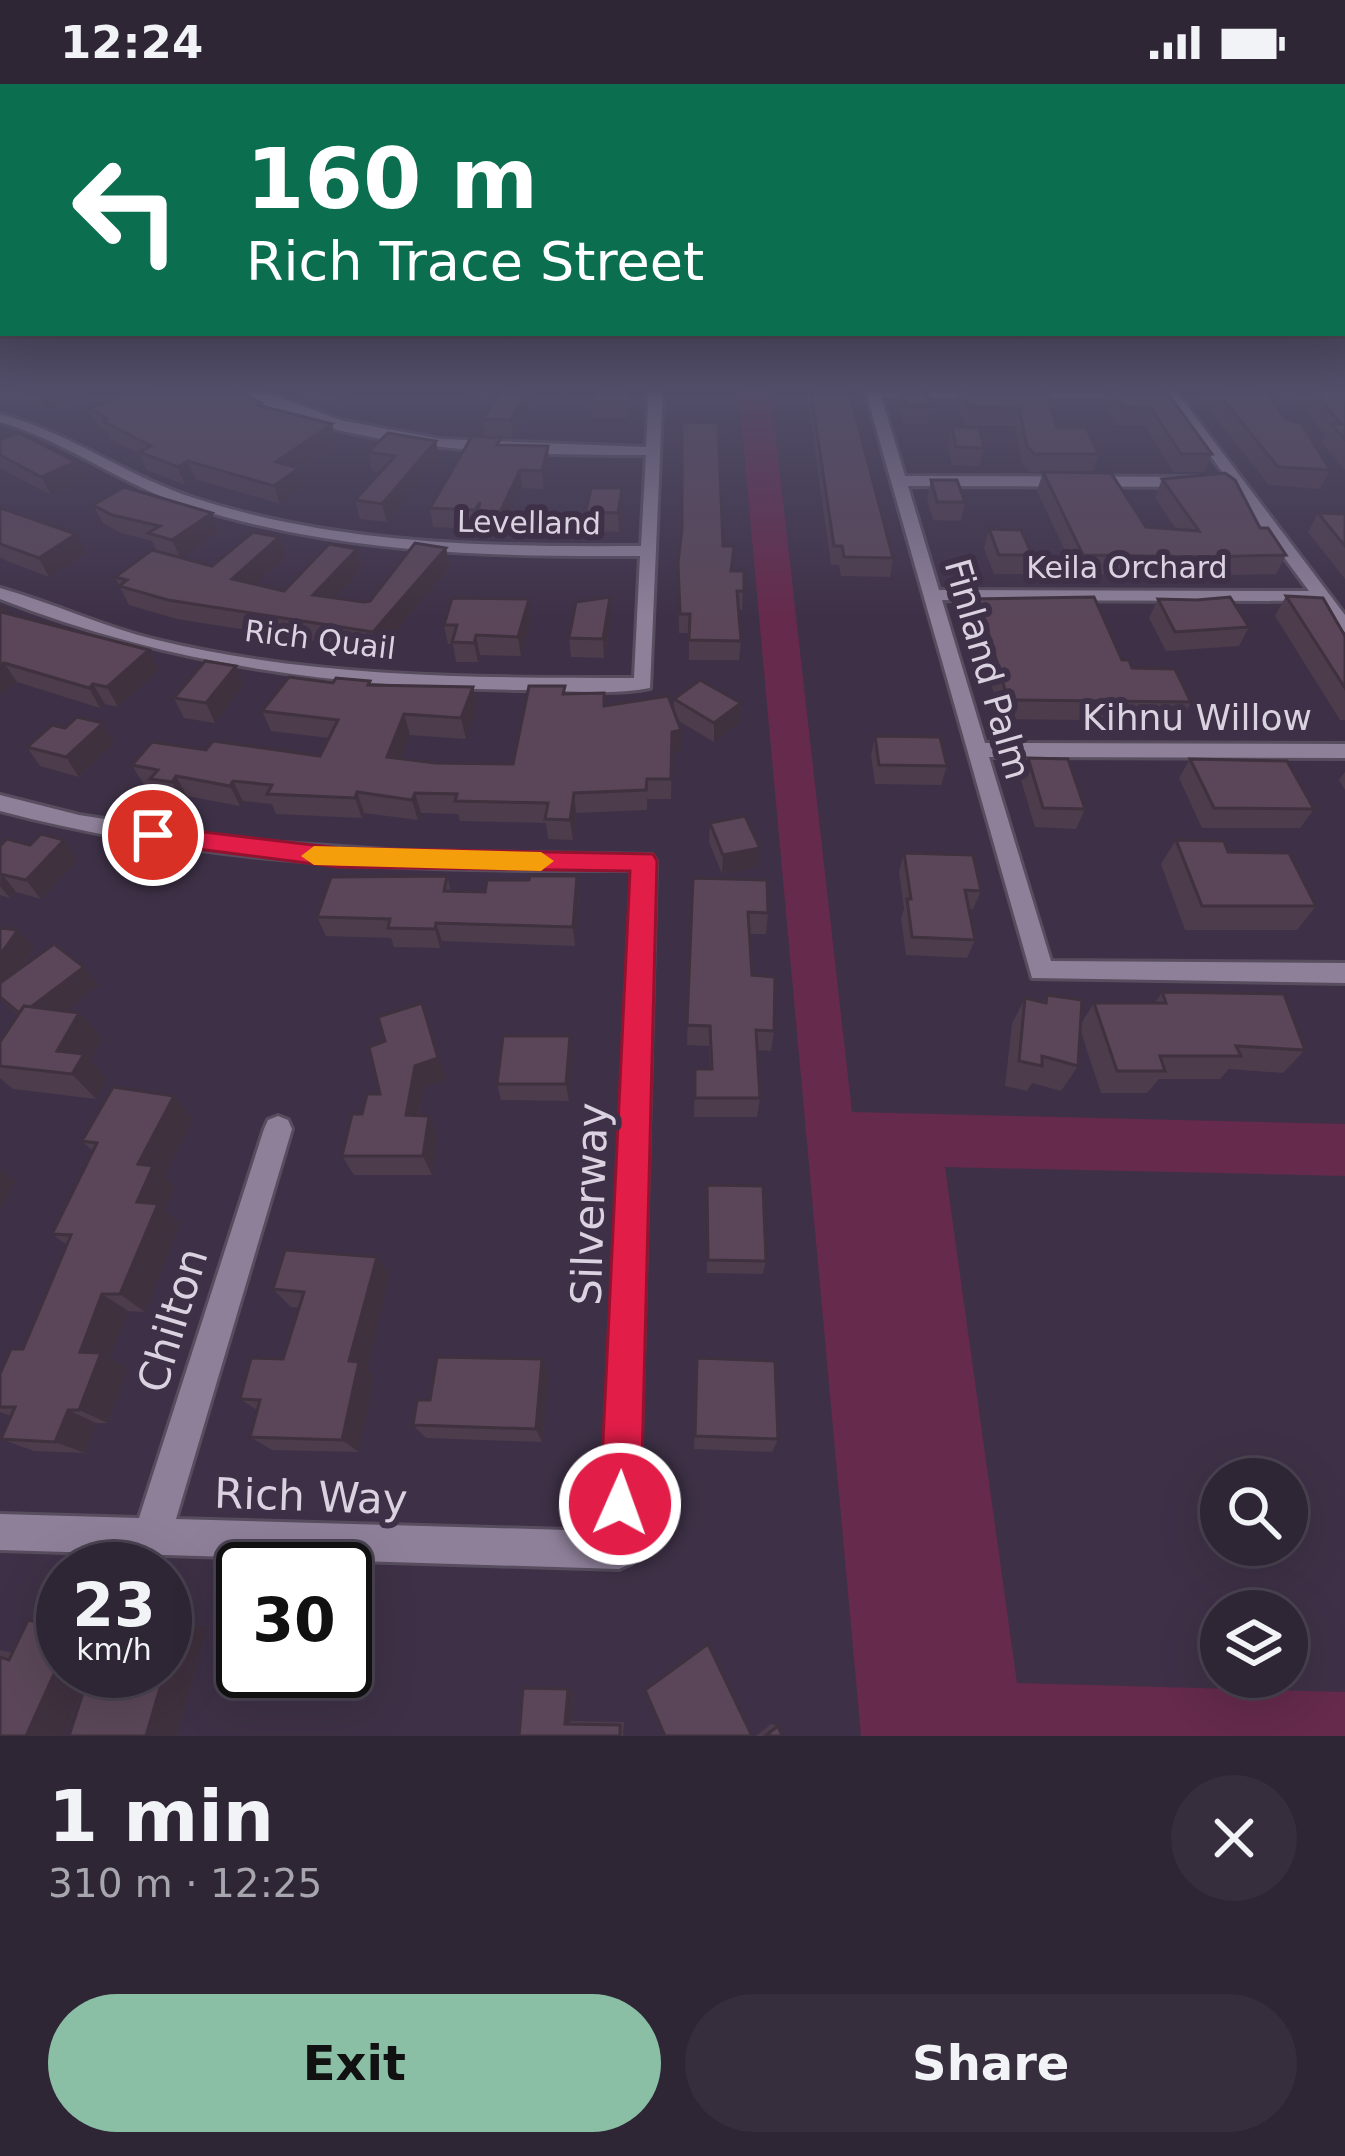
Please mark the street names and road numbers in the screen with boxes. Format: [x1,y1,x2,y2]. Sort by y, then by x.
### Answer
street label: Levelland [457,504,601,541]
street label: Keila Orchard [1026,550,1228,585]
street label: Finland Palm [936,554,1039,784]
street label: Rich Quail [243,613,398,666]
street label: Kihnu Willow [1082,697,1312,738]
street label: Silverway [561,1102,618,1306]
street label: Chilton [127,1242,218,1398]
street label: Rich Way [214,1469,408,1524]

